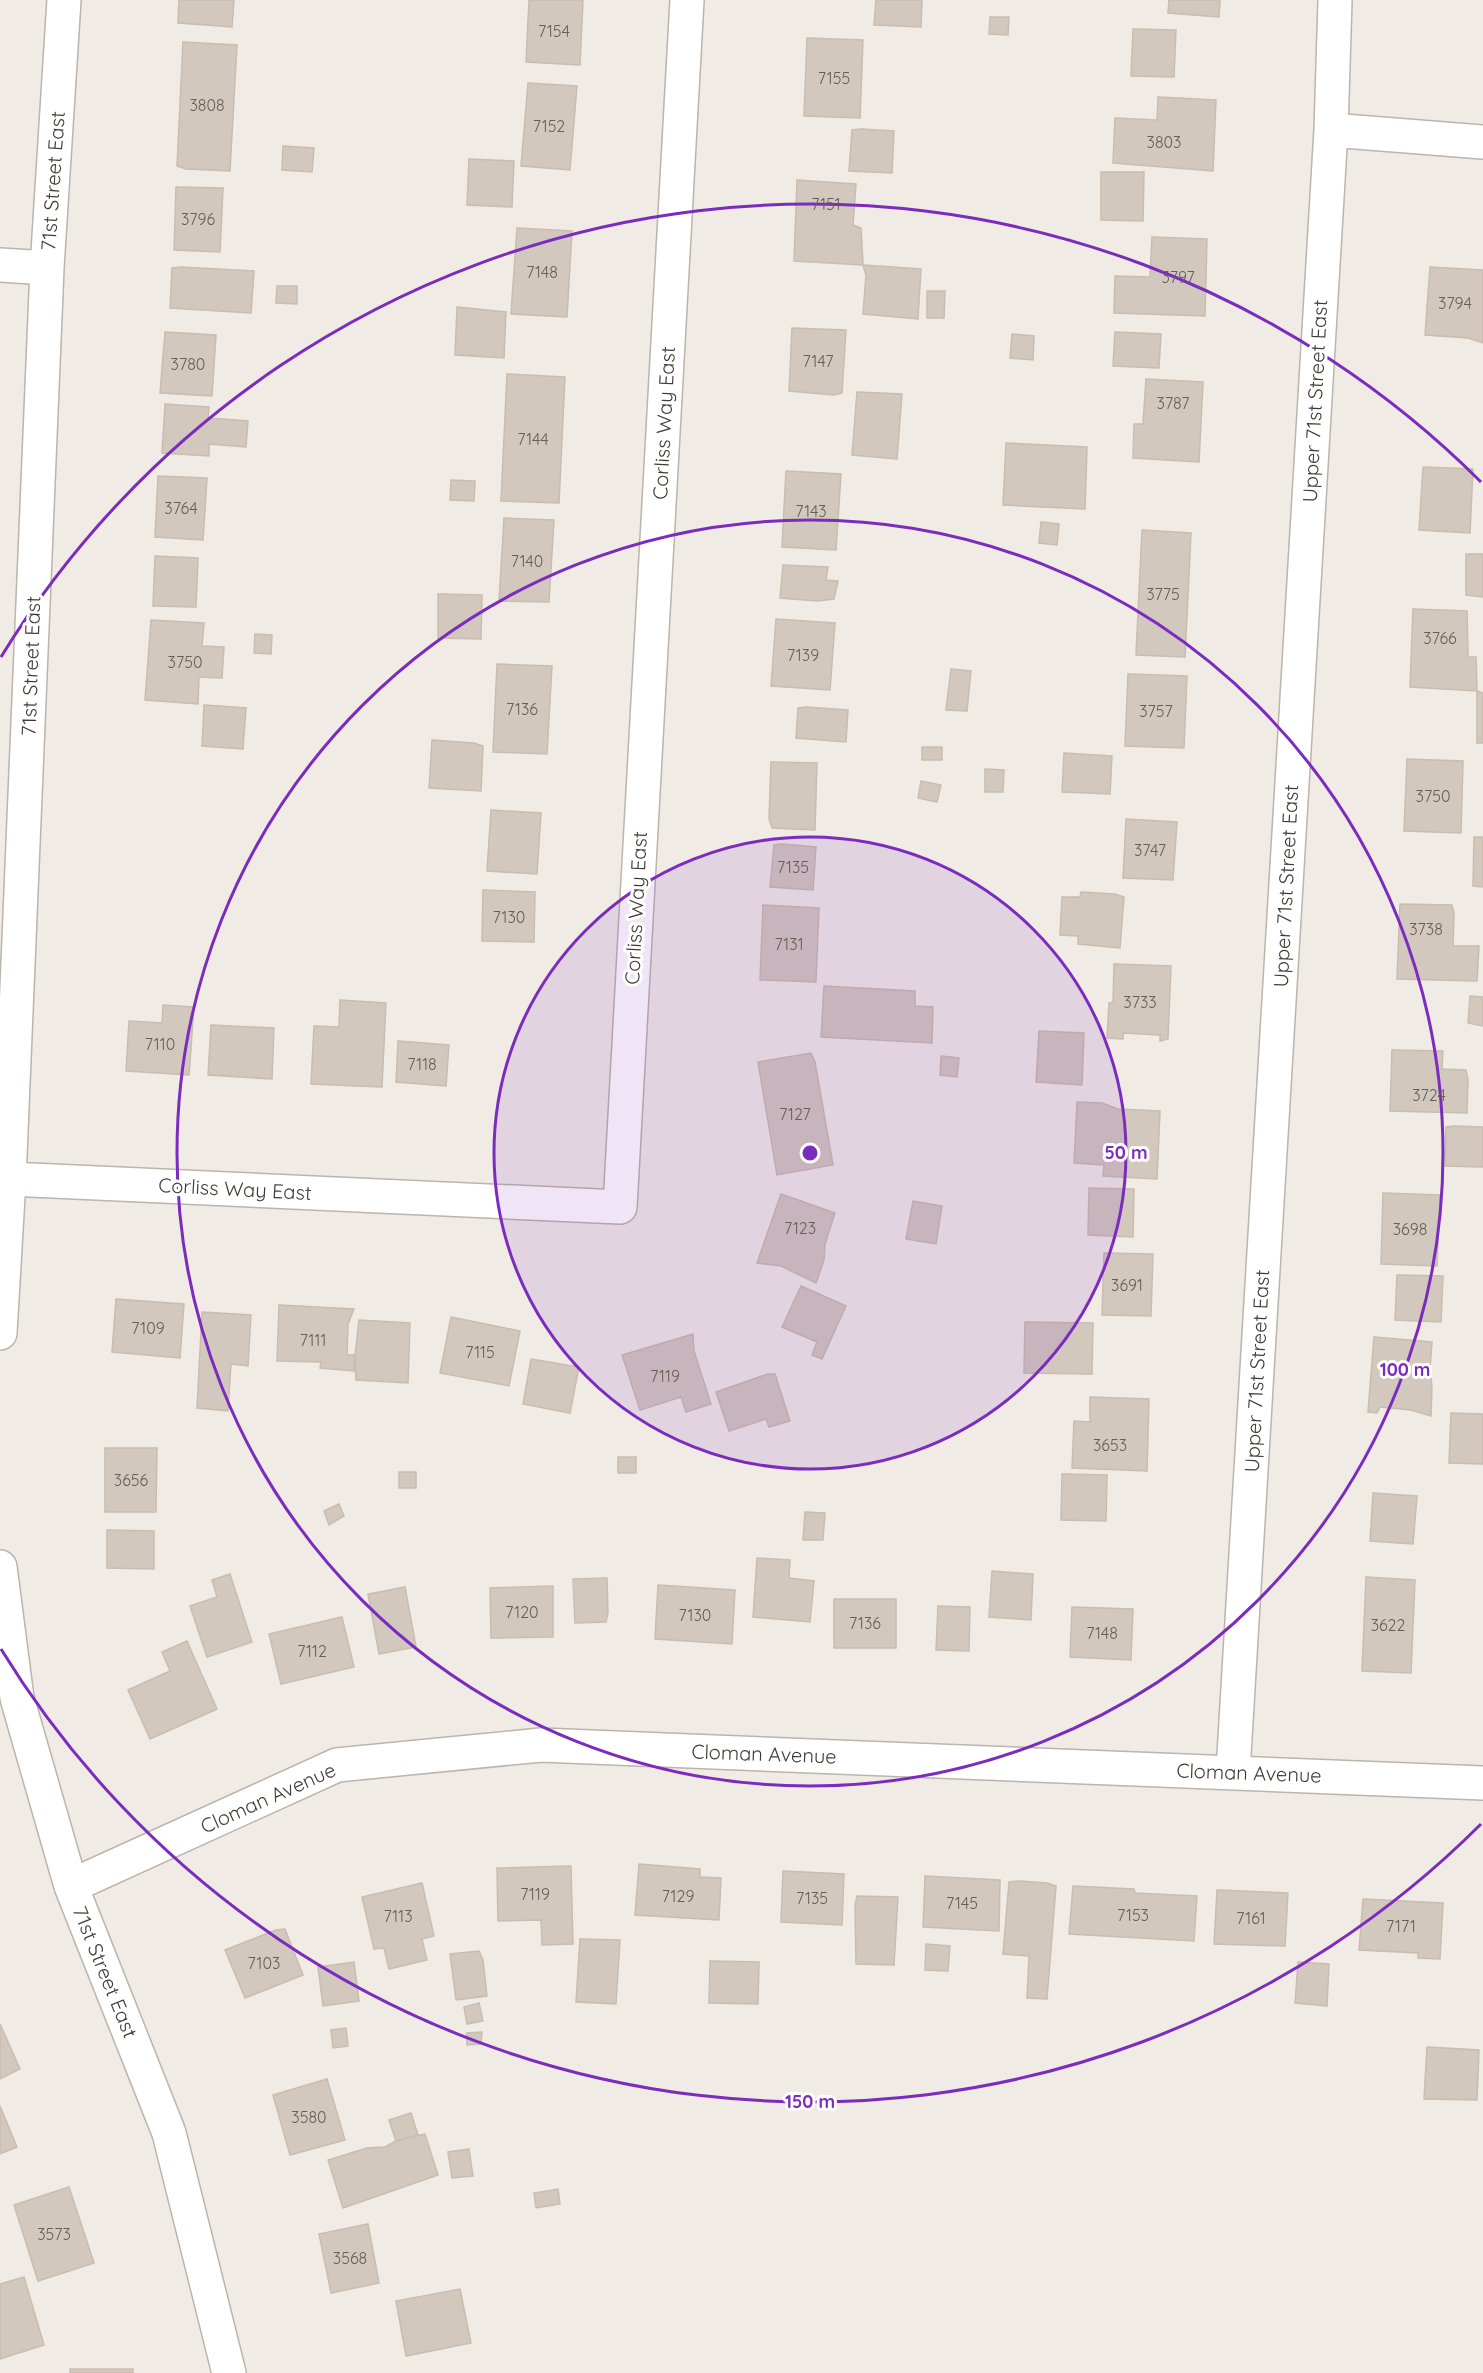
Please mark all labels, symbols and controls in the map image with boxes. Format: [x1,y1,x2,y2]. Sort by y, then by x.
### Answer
house number: 7154 [538,21,570,41]
house number: 7155 [818,68,850,88]
house number: 3808 [189,95,225,115]
street label: 71st Street East [35,110,70,252]
house number: 7152 [533,116,565,136]
house number: 3803 [1147,132,1181,152]
house number: 7151 [811,194,841,214]
house number: 3796 [181,209,215,229]
house number: 7148 [526,262,558,282]
house number: 3797 [1161,267,1195,287]
house number: 3794 [1438,293,1472,313]
street label: Upper 71st Street East [1297,299,1332,503]
street label: Corliss Way East [647,345,680,500]
house number: 7147 [803,351,833,371]
house number: 3780 [171,354,205,374]
house number: 3787 [1157,393,1189,413]
house number: 7144 [517,429,549,449]
house number: 3764 [164,498,198,518]
house number: 7143 [795,501,827,521]
house number: 7140 [511,551,543,571]
house number: 3775 [1146,584,1180,604]
street label: 71st Street East [16,595,45,736]
house number: 3766 [1423,628,1457,648]
house number: 7139 [787,645,819,665]
house number: 3750 [168,652,202,672]
house number: 7136 [506,699,538,719]
house number: 3757 [1139,701,1173,721]
street label: Upper 71st Street East [1268,784,1303,988]
house number: 3750 [1416,786,1450,806]
street label: Corliss Way East [619,830,652,985]
house number: 3747 [1134,840,1166,860]
house number: 7135 [777,857,809,877]
house number: 7130 [493,907,525,927]
house number: 3738 [1409,919,1443,939]
house number: 7131 [774,934,804,954]
house number: 3733 [1123,992,1157,1012]
house number: 7110 [145,1034,175,1054]
house number: 7118 [407,1054,437,1074]
house number: 3724 [1412,1085,1446,1105]
house number: 7127 [779,1104,811,1124]
text: 50 m [1104,1141,1148,1164]
centre of rings [800,1143,820,1163]
street label: Corliss Way East [158,1172,313,1205]
house number: 7123 [784,1218,816,1238]
house number: 3698 [1393,1219,1427,1239]
street label: Upper 71st Street East [1239,1269,1274,1473]
house number: 3691 [1111,1275,1143,1295]
house number: 7109 [131,1318,165,1338]
house number: 7111 [300,1330,326,1350]
house number: 7115 [465,1342,495,1362]
text: 100 m [1380,1358,1430,1381]
house number: 7119 [650,1366,680,1386]
house number: 3653 [1093,1435,1127,1455]
house number: 3656 [114,1470,149,1490]
house number: 7120 [505,1602,539,1622]
house number: 7130 [679,1605,711,1625]
house number: 7136 [849,1613,881,1633]
house number: 3622 [1371,1615,1405,1635]
house number: 7148 [1086,1623,1118,1643]
house number: 7112 [297,1641,327,1661]
street label: Cloman Avenue [691,1738,837,1769]
street label: Cloman Avenue [196,1757,339,1839]
street label: Cloman Avenue [1176,1757,1322,1788]
house number: 7119 [520,1884,550,1904]
house number: 7129 [662,1886,694,1906]
house number: 7135 [796,1888,828,1908]
house number: 7145 [946,1893,978,1913]
street label: 71st Street East [68,1902,143,2042]
house number: 7153 [1117,1905,1149,1925]
house number: 7113 [383,1906,413,1926]
house number: 7161 [1236,1908,1266,1928]
house number: 7171 [1386,1916,1416,1936]
house number: 7103 [248,1953,280,1973]
text: 150 m [785,2090,835,2113]
house number: 3580 [291,2107,327,2127]
house number: 3573 [37,2224,71,2244]
house number: 3568 [333,2248,367,2268]

